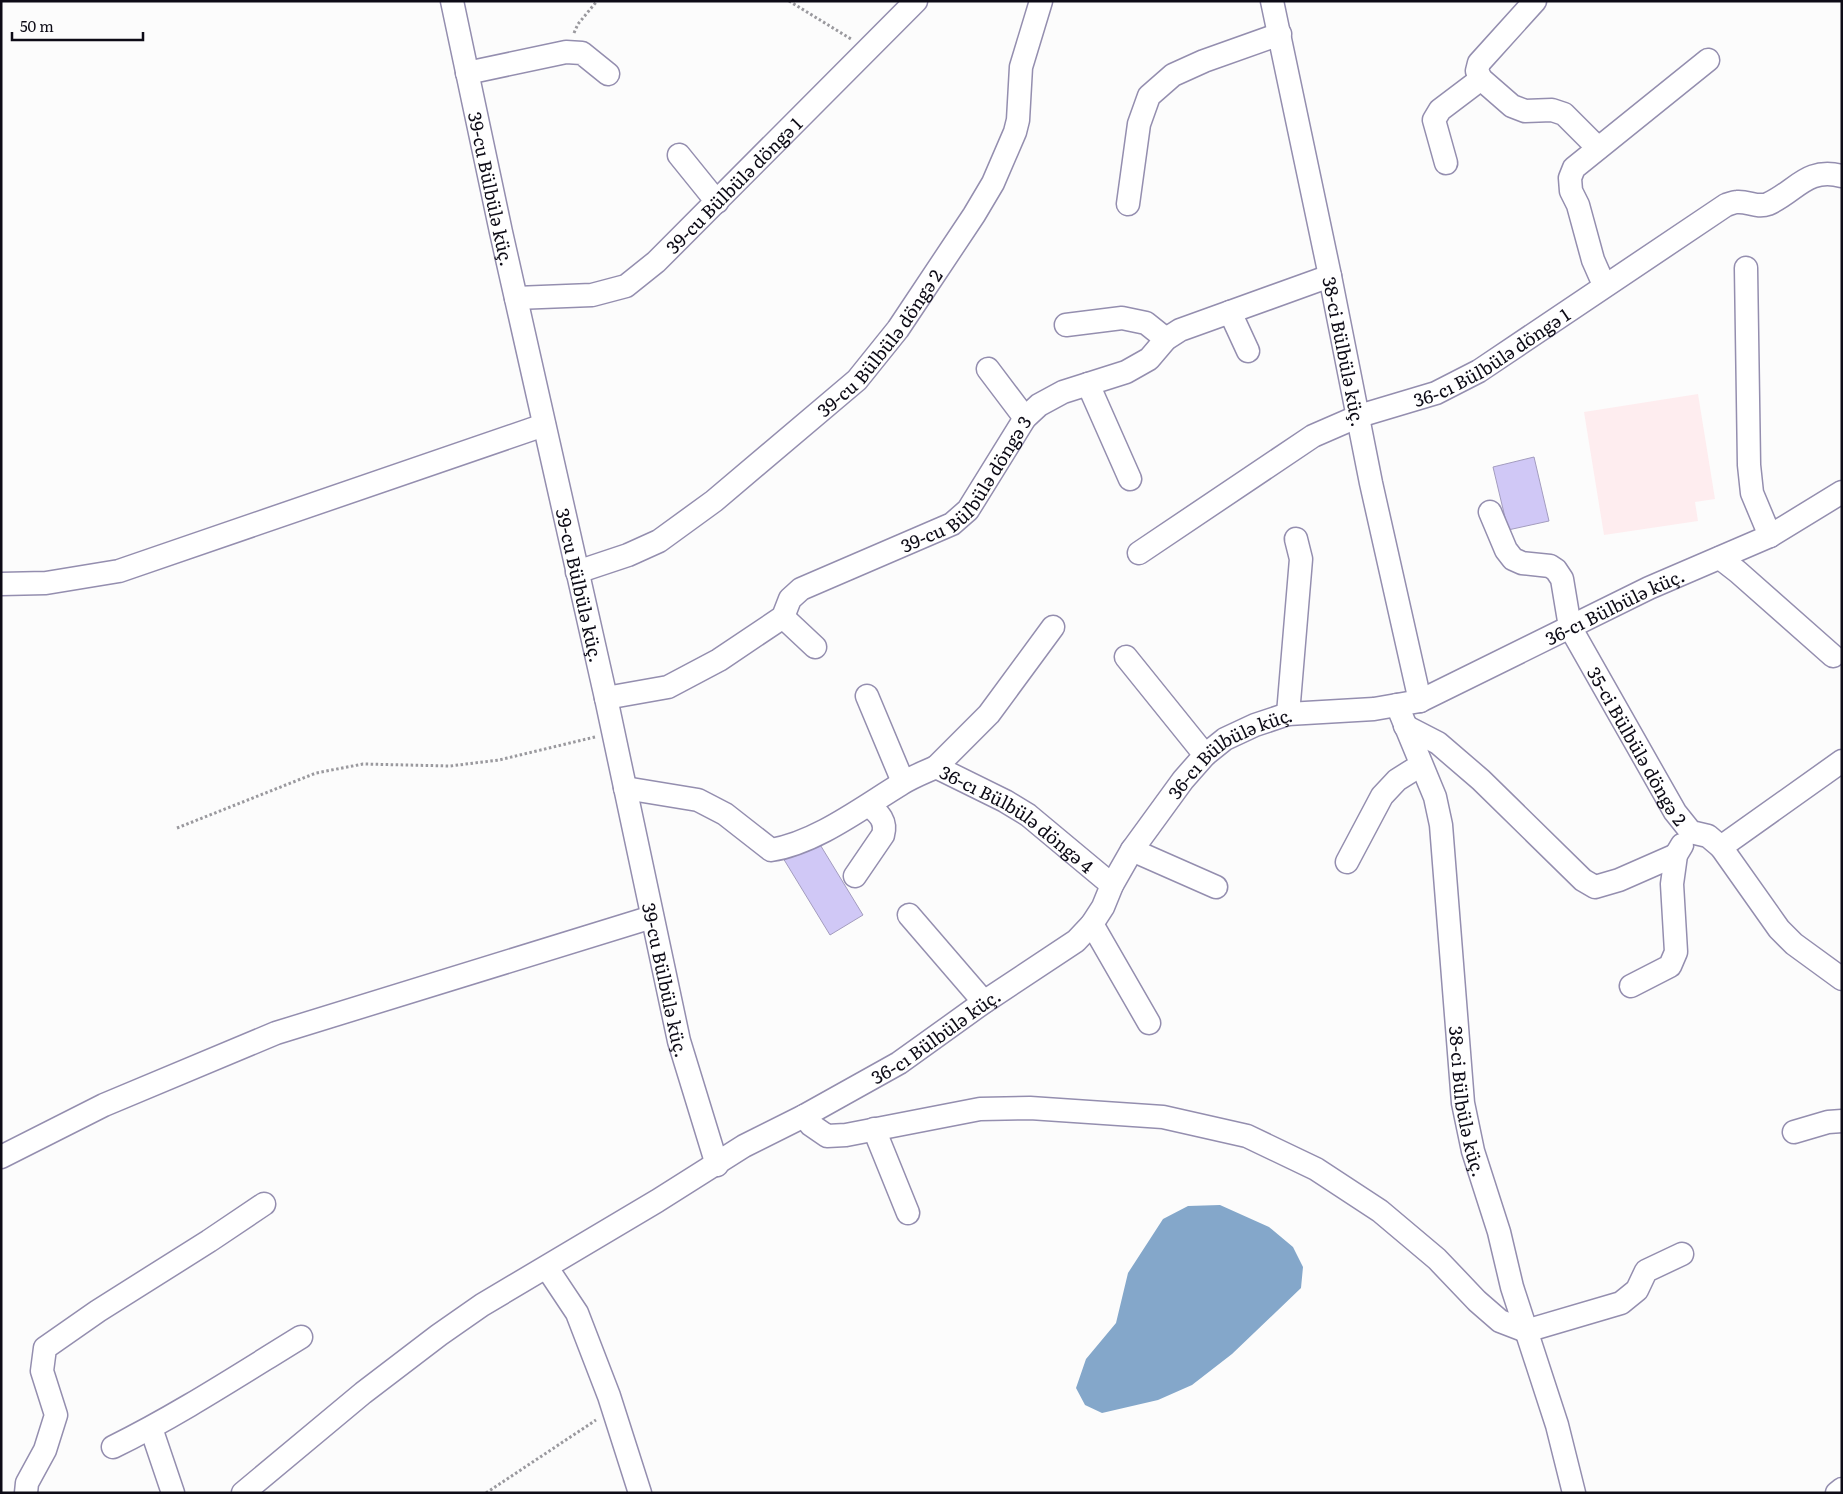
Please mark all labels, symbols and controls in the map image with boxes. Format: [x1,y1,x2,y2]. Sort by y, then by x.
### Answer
scale bar [12,10,144,42]
text: 50 m [20,14,54,37]
street label: 39-cu Bülbülə küç. [462,109,522,269]
street label: 39-cu Bülbülə döngə 1 [659,110,807,259]
street label: 39-cu Bülbülə döngə 2 [810,263,948,422]
street label: 38-ci Bülbülə küç. [1317,274,1373,429]
street label: 36-cı Bülbülə döngə 1 [1410,300,1575,413]
street label: 39-cu Bülbülə döngə 3 [896,410,1037,558]
street label: 39-cu Bülbülə küç. [550,505,611,665]
street label: 36-cı Bülbülə küç. [1540,561,1689,651]
street label: 35-ci Bülbülə döngə 2 [1581,661,1694,831]
street label: 36-cı Bülbülə küç. [1160,700,1294,804]
street label: 36-cı Bülbülə döngə 4 [935,758,1101,879]
street label: 39-cu Bülbülə küç. [636,900,697,1060]
street label: 36-cı Bülbülə küç. [866,981,1006,1090]
street label: 38-ci Bülbülə küç. [1443,1025,1494,1180]

